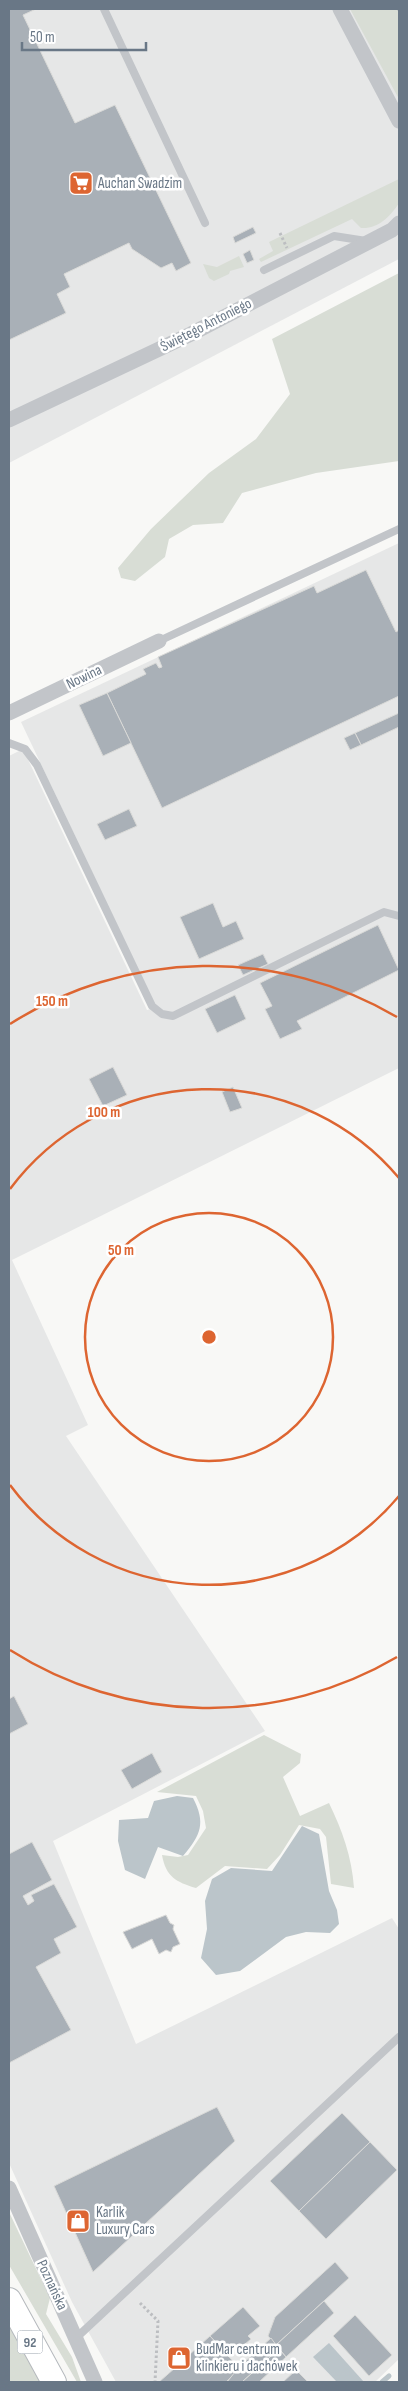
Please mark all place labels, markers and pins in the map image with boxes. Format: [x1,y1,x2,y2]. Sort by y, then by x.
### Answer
supermarket icon: Auchan Swadzim [68,170,94,196]
place label: Auchan Swadzim [97,174,182,193]
centre of rings [200,1328,218,1346]
place label: Karlik Luxury Cars [96,2203,155,2239]
shop icon: Karlik Luxury Cars [65,2208,91,2234]
place label: BudMar centrum klinkieru i dachówek [196,2340,298,2376]
shop icon: BudMar centrum klinkieru i dachówek [166,2345,192,2371]

